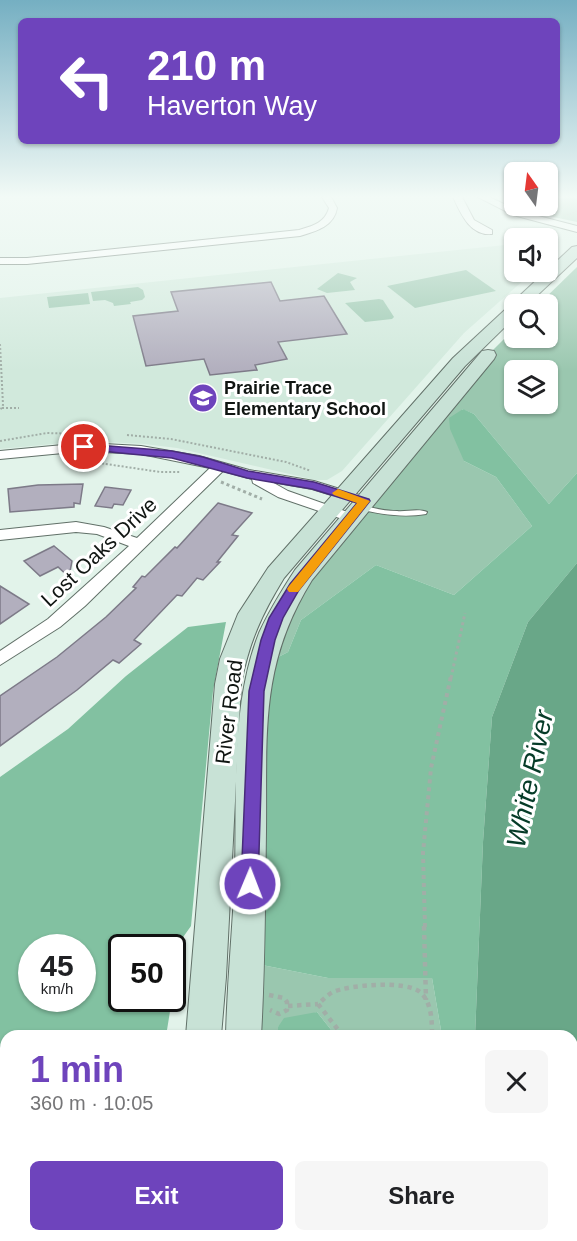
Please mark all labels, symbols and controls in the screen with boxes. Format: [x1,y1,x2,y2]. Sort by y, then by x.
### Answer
icon: left [48,42,126,120]
text: 210 m [147,42,266,89]
text: Haverton Way [147,91,317,121]
north arrow [504,162,558,216]
map controls [504,162,558,414]
button: sound [504,228,558,282]
button: search [504,294,558,348]
button: layers [504,360,558,414]
place label: Prairie Trace Elementary School [224,378,386,419]
school or university icon: Prairie Trace Elementary School [187,382,219,414]
pin [58,421,109,472]
icon: arrive [67,430,100,463]
street label: Lost Oaks Drive [36,492,161,611]
street label: River Road [211,658,246,765]
water label: White River [501,707,559,850]
position arrow [218,852,282,916]
speed limit sign: 50 [108,934,186,1012]
text: 45 [40,949,74,982]
text: km/h [41,980,73,997]
text: 1 min [30,1049,124,1090]
button: close [485,1050,548,1113]
text: 360 m · 10:05 [30,1092,153,1114]
button: Exit [30,1161,283,1230]
button: Share [295,1161,548,1230]

